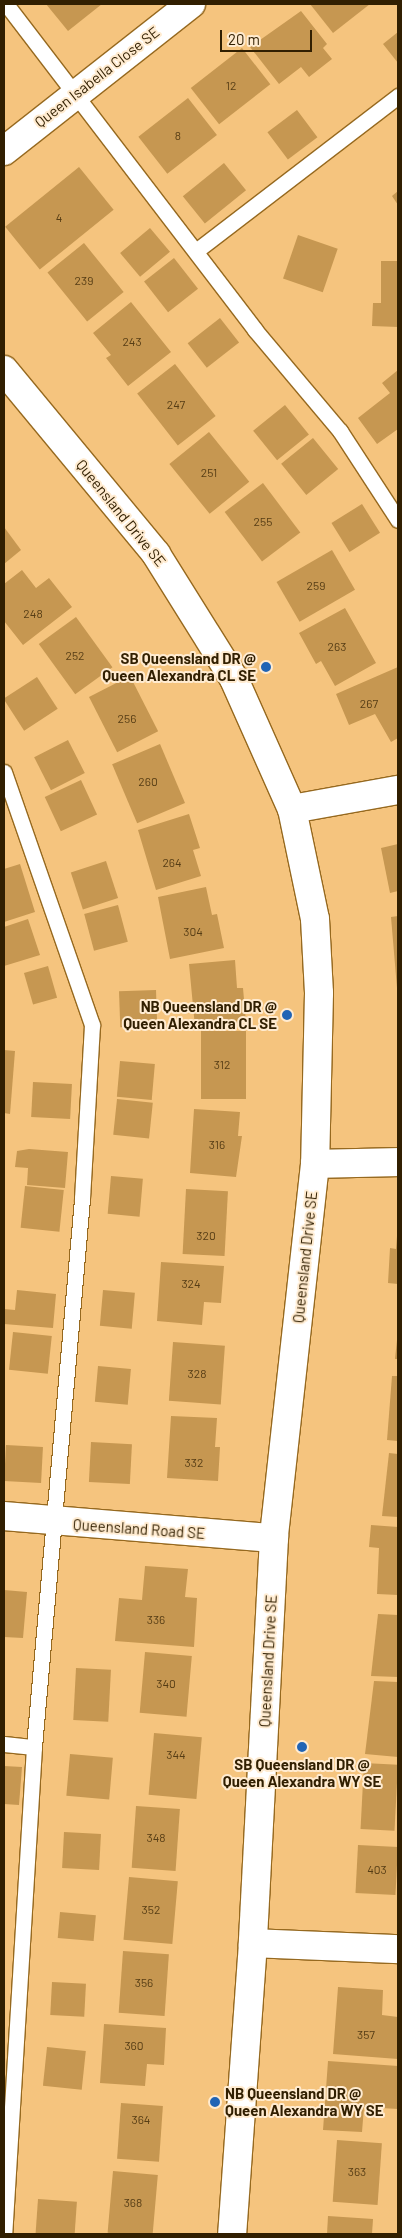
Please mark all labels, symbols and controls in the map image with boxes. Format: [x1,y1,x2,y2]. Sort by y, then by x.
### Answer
scale bar [222,20,314,52]
street label: Queen Isabella Close SE [31,23,163,131]
text: 20 m [228,30,260,48]
house number: 12 [226,79,236,93]
house number: 8 [175,129,181,143]
house number: 4 [56,211,62,225]
house number: 239 [75,274,93,288]
house number: 243 [122,335,142,349]
house number: 247 [167,398,185,412]
street label: Queensland Drive SE [72,456,170,570]
house number: 251 [201,466,217,480]
house number: 255 [254,515,272,529]
house number: 259 [307,579,325,593]
house number: 248 [23,607,43,621]
house number: 263 [328,640,346,654]
house number: 252 [65,649,85,663]
place label: SB Queensland DR @ Queen Alexandra CL SE [102,649,256,684]
marker: SB Queensland DR @ Queen Alexandra CL SE [260,661,272,673]
house number: 267 [360,697,378,711]
house number: 256 [118,712,136,726]
house number: 260 [138,775,158,789]
house number: 264 [162,856,182,870]
house number: 304 [183,925,203,939]
place label: NB Queensland DR @ Queen Alexandra CL SE [123,997,277,1032]
marker: NB Queensland DR @ Queen Alexandra CL SE [281,1009,293,1021]
house number: 312 [214,1058,230,1072]
house number: 316 [209,1138,225,1152]
street label: Queensland Drive SE [289,1190,321,1324]
house number: 320 [196,1229,216,1243]
house number: 324 [181,1277,201,1291]
house number: 328 [188,1367,206,1381]
house number: 332 [185,1456,203,1470]
street label: Queensland Road SE [72,1515,206,1543]
street label: Queensland Drive SE [256,1594,280,1728]
house number: 336 [147,1613,165,1627]
house number: 340 [156,1677,176,1691]
marker: SB Queensland DR @ Queen Alexandra WY SE [296,1741,308,1753]
house number: 344 [166,1748,186,1762]
place label: SB Queensland DR @ Queen Alexandra WY SE [223,1755,381,1790]
house number: 348 [146,1831,166,1845]
house number: 403 [367,1863,387,1877]
house number: 352 [142,1903,160,1917]
house number: 356 [135,1976,153,1990]
house number: 357 [357,2028,375,2042]
house number: 360 [124,2039,144,2053]
place label: NB Queensland DR @ Queen Alexandra WY SE [225,2084,384,2119]
marker: NB Queensland DR @ Queen Alexandra WY SE [209,2096,221,2108]
house number: 364 [132,2113,150,2127]
house number: 363 [348,2165,366,2179]
house number: 368 [124,2196,142,2210]

